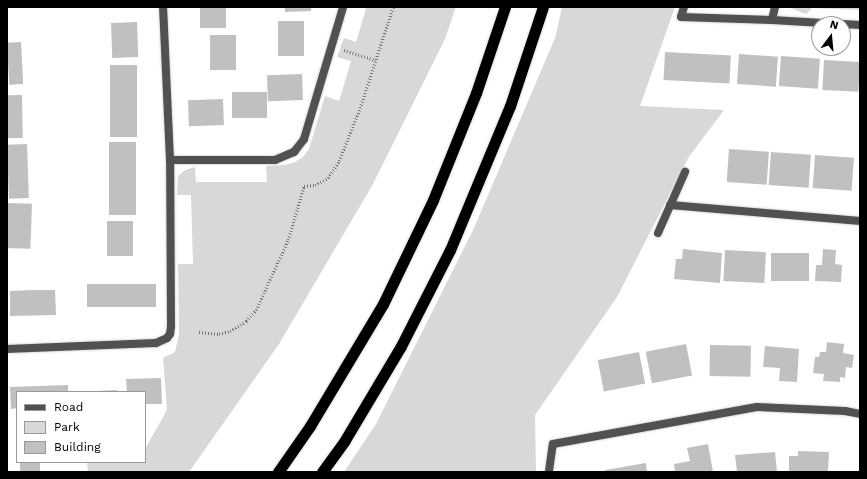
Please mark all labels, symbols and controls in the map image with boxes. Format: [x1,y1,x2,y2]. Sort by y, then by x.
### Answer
north arrow [811,16,851,56]
text: N [828,18,840,32]
legend [16,391,146,463]
text: Road [54,400,83,414]
text: Park [54,420,80,434]
text: Building [54,440,101,454]

